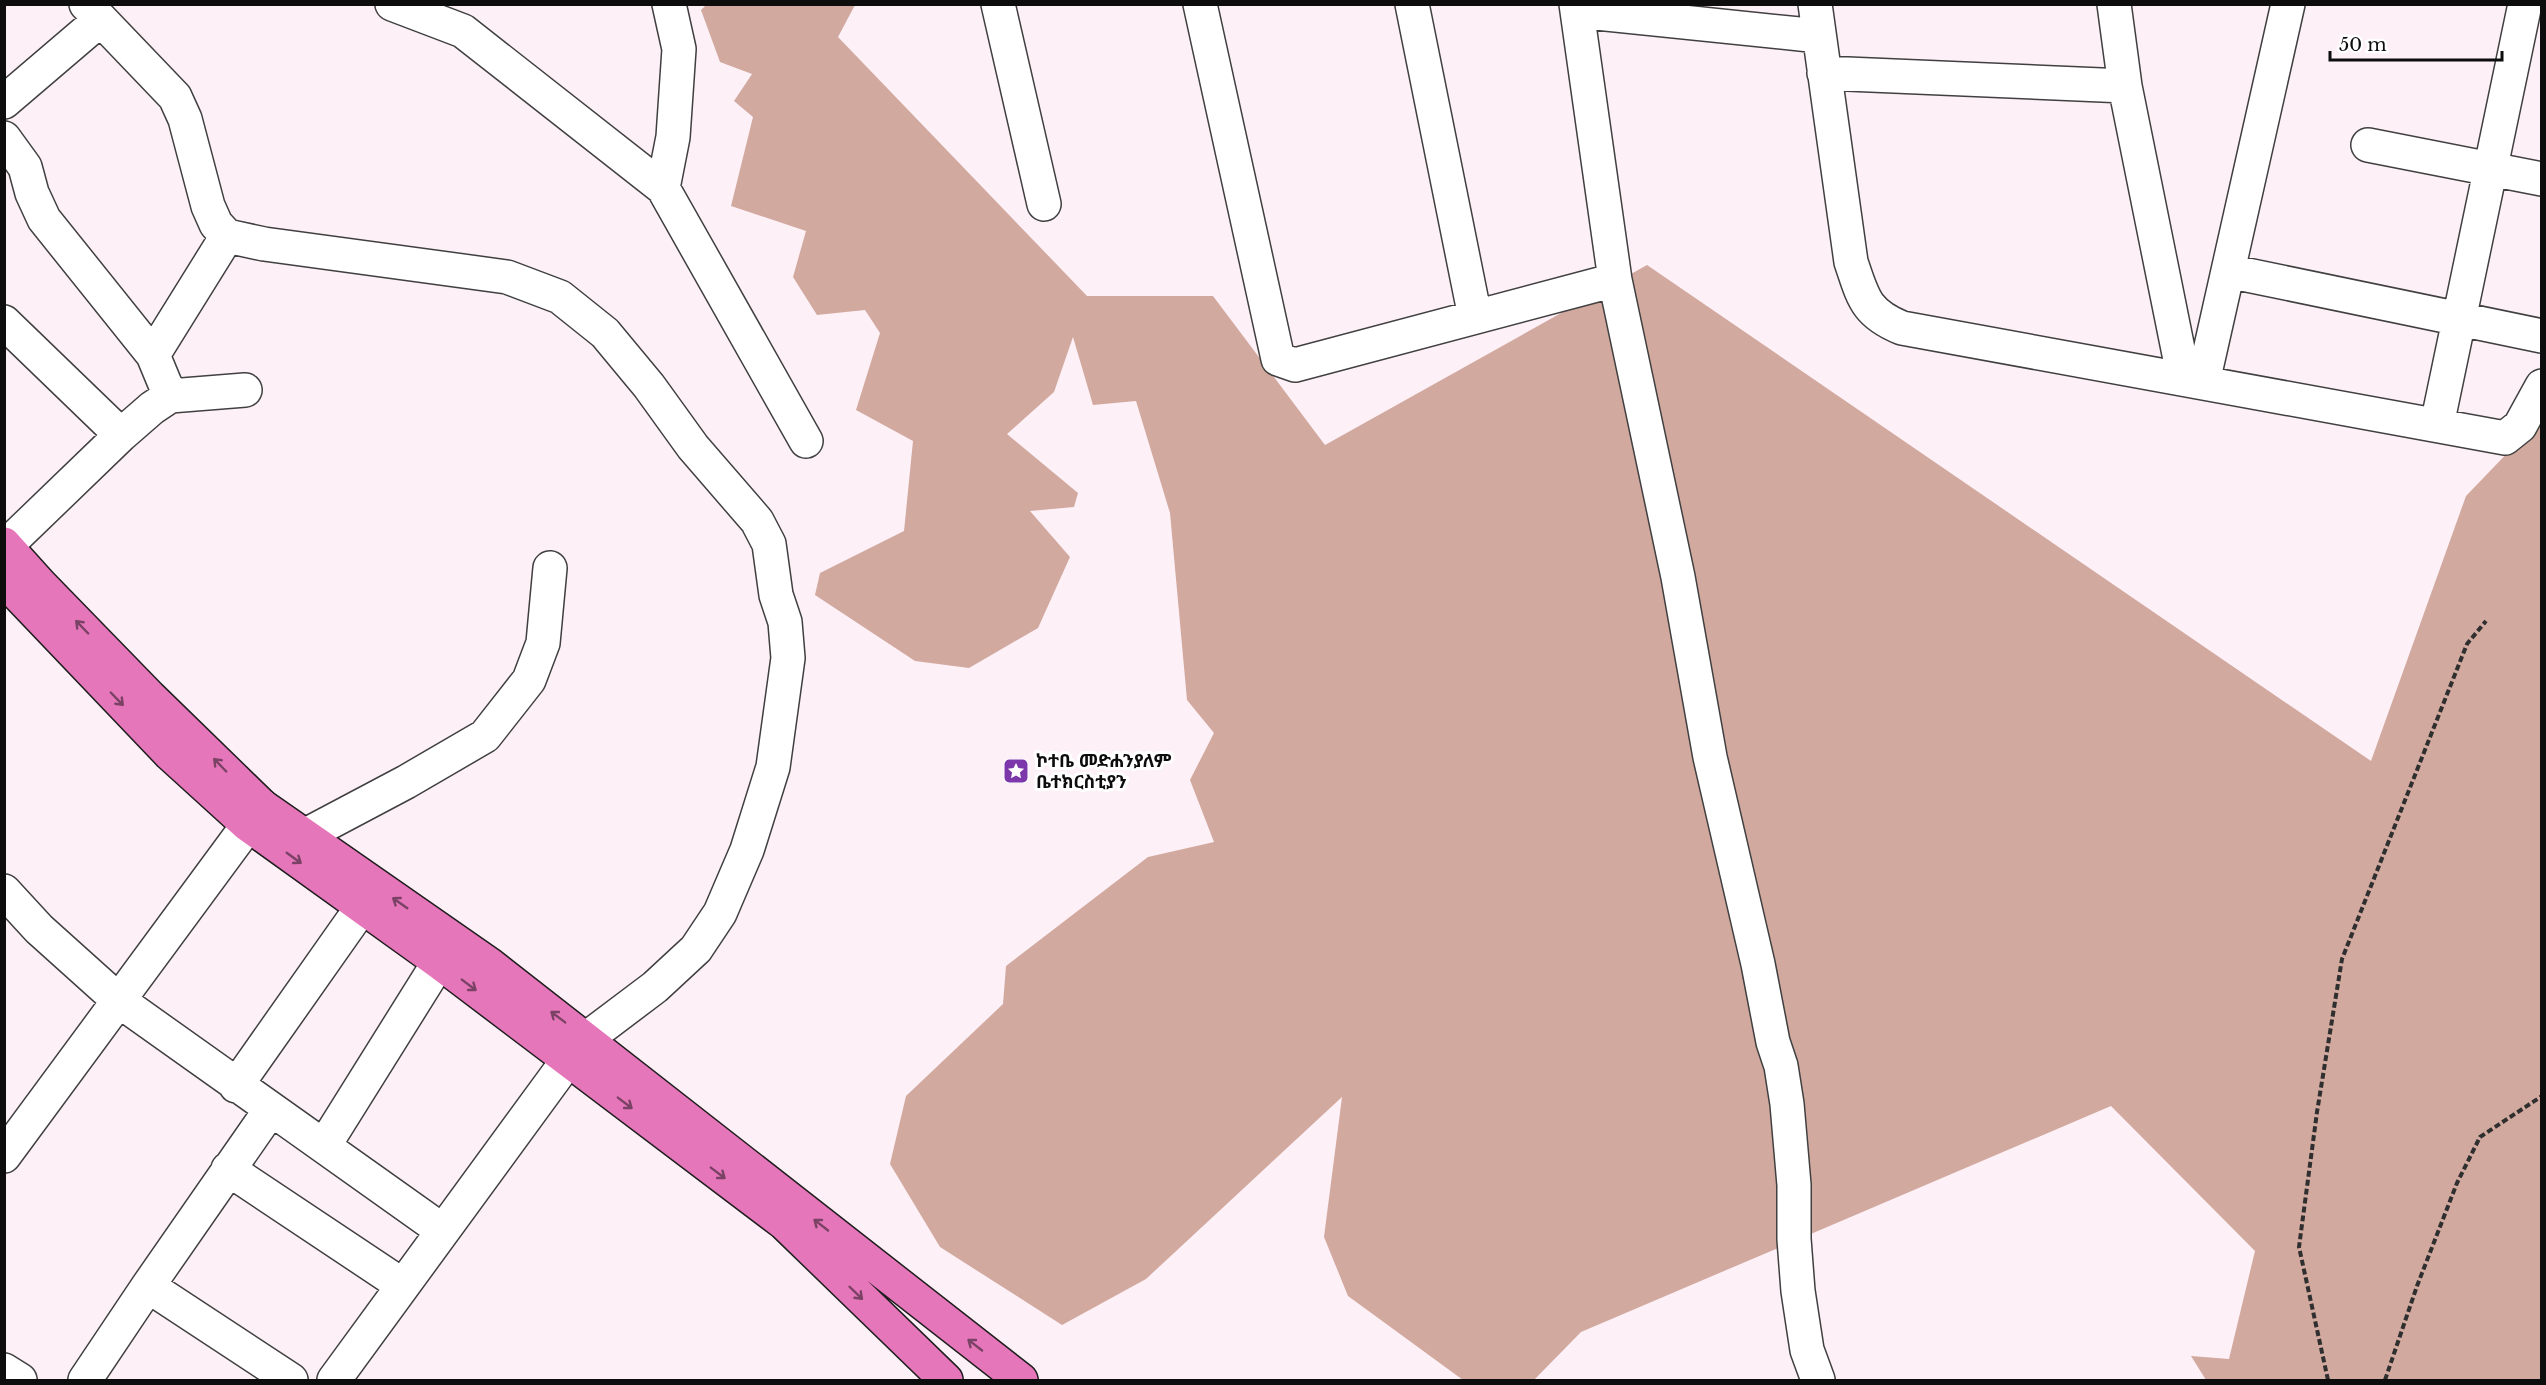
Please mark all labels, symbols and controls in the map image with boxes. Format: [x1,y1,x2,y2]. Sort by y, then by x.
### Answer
scale bar [2330,24,2502,62]
text: 50 m [2339,34,2387,56]
one-way arrow [75,620,90,635]
one-way arrow [110,691,125,706]
place label: ኮተቤ መድሐንያለም ቤተክርስቲያን [1036,750,1172,793]
place icon: ኮተቤ መድሐንያለም ቤተክርስቲያን [1001,756,1031,786]
one-way arrow [213,758,227,773]
one-way arrow [286,852,302,864]
one-way arrow [392,897,408,909]
one-way arrow [461,978,477,991]
one-way arrow [550,1011,566,1023]
one-way arrow [616,1097,632,1109]
one-way arrow [710,1167,726,1180]
one-way arrow [813,1218,829,1231]
one-way arrow [848,1286,863,1300]
one-way arrow [967,1338,983,1351]

